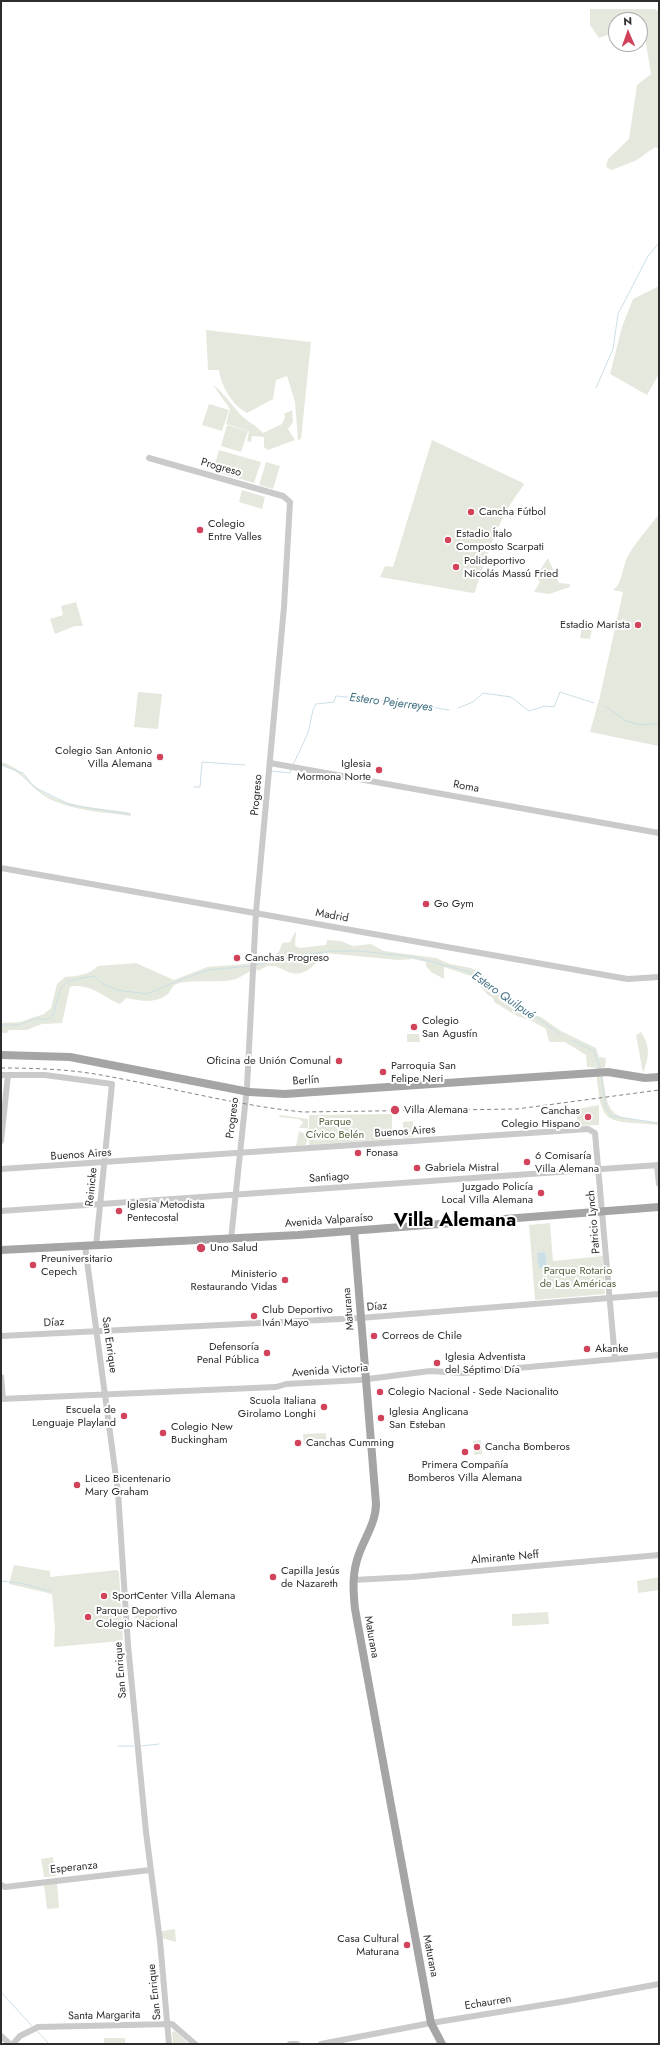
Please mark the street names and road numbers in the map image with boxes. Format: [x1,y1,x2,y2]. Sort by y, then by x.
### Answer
street label: Progreso [199,456,243,480]
street label: Progreso [249,774,265,816]
street label: Roma [452,778,480,796]
street label: Madrid [314,907,350,925]
street label: Berlín [292,1073,320,1089]
street label: Progreso [224,1097,242,1139]
street label: Buenos Aires [374,1123,436,1141]
street label: Buenos Aires [50,1146,112,1164]
street label: Reinicke [83,1167,101,1207]
street label: Santiago [309,1170,349,1186]
street label: Patricio Lynch [585,1190,603,1254]
street label: Avenida Valparaíso [284,1211,374,1231]
street label: Maturana [341,1287,357,1331]
street label: Díaz [366,1300,388,1314]
street label: Díaz [43,1316,65,1330]
street label: San Enrique [99,1316,119,1374]
street label: Avenida Victoria [291,1362,369,1380]
street label: Almirante Neff [470,1548,540,1568]
street label: Maturana [361,1615,381,1659]
street label: San Enrique [112,1641,130,1699]
street label: Esperanza [50,1859,98,1877]
street label: Maturana [419,1934,441,1978]
street label: San Enrique [145,1963,165,2021]
street label: Echaurren [464,1993,512,2013]
street label: Santa Margarita [68,2009,140,2023]

